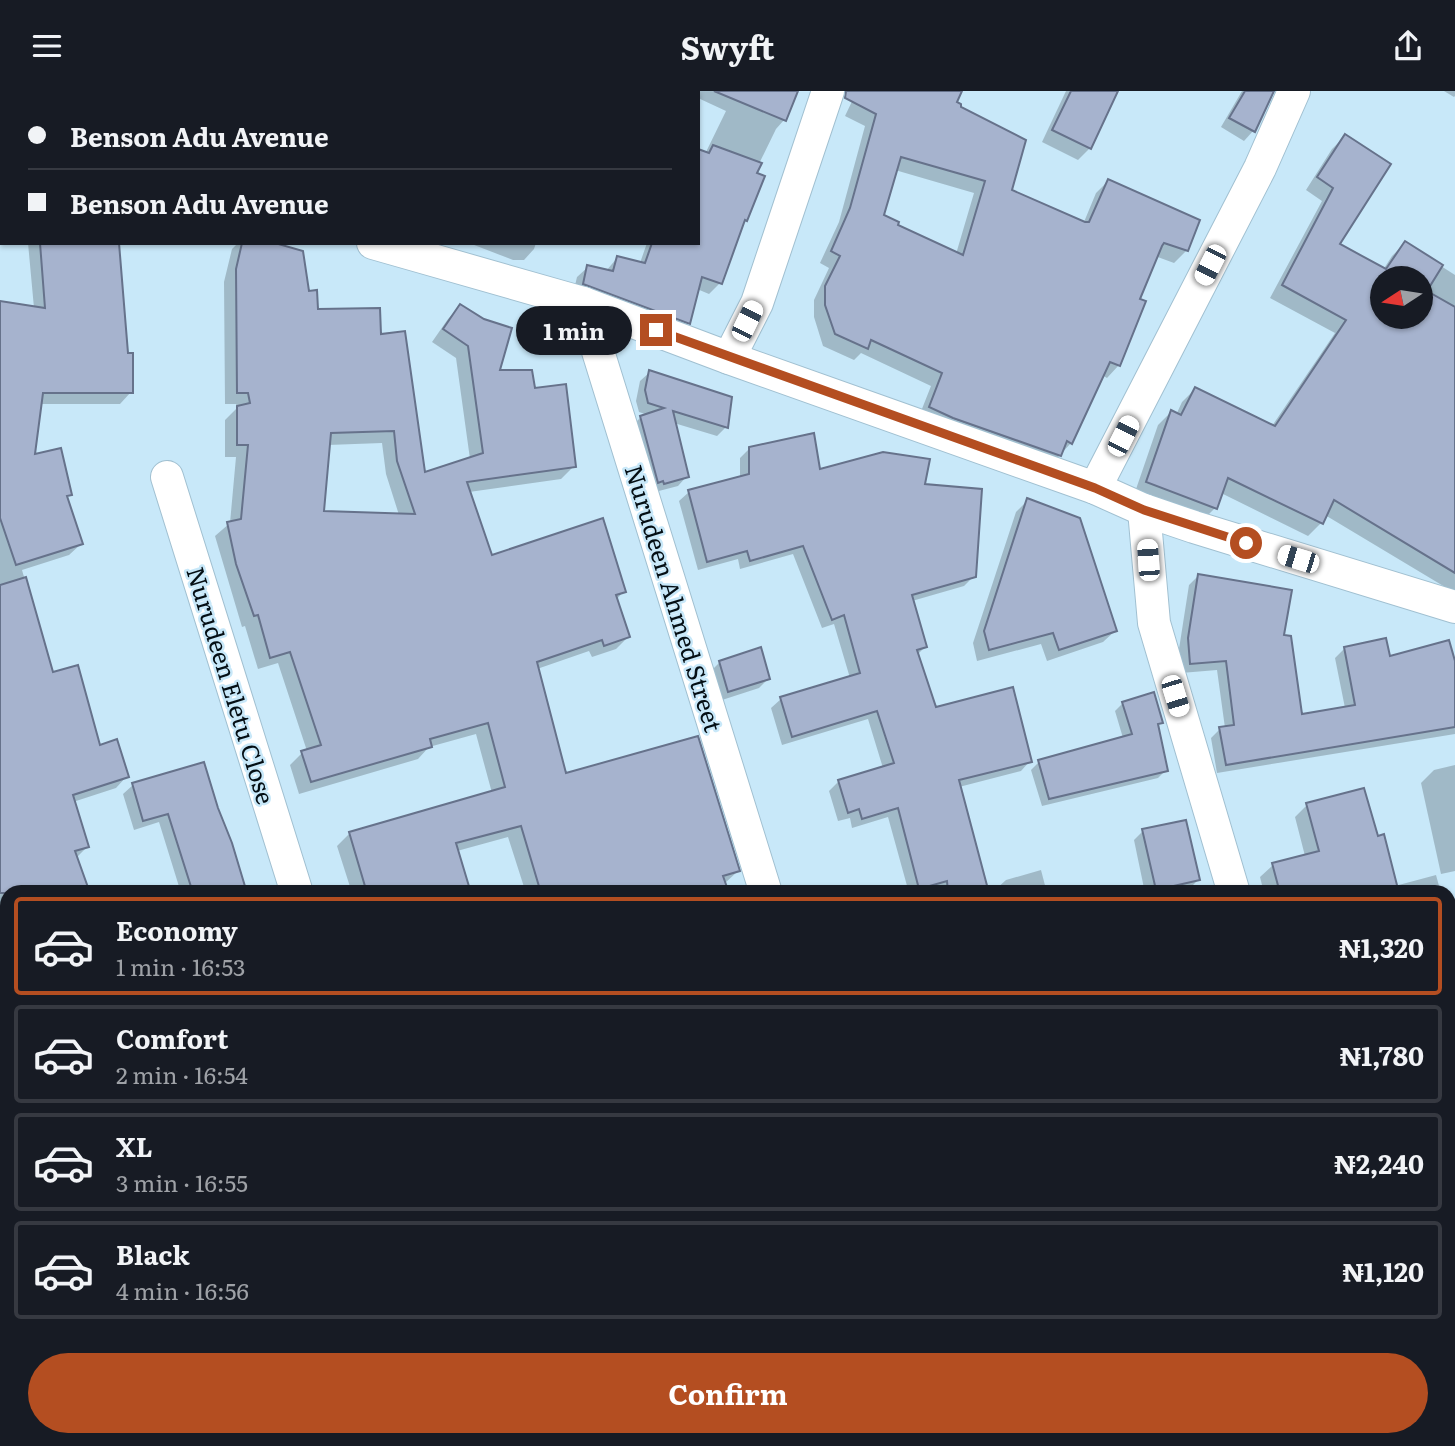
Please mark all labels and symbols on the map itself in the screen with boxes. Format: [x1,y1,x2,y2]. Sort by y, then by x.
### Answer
car [1192,242,1229,288]
north arrow [1370,266,1433,329]
car [729,298,766,344]
callout: 1 min [516,306,632,355]
route end [640,314,672,346]
car [1105,413,1142,459]
street label: Nurudeen Ahmed Street [618,460,732,736]
route start [1230,527,1262,559]
car [1137,538,1160,582]
car [1275,543,1322,575]
street label: Nurudeen Eletu Close [179,562,285,808]
car [1159,673,1192,719]

